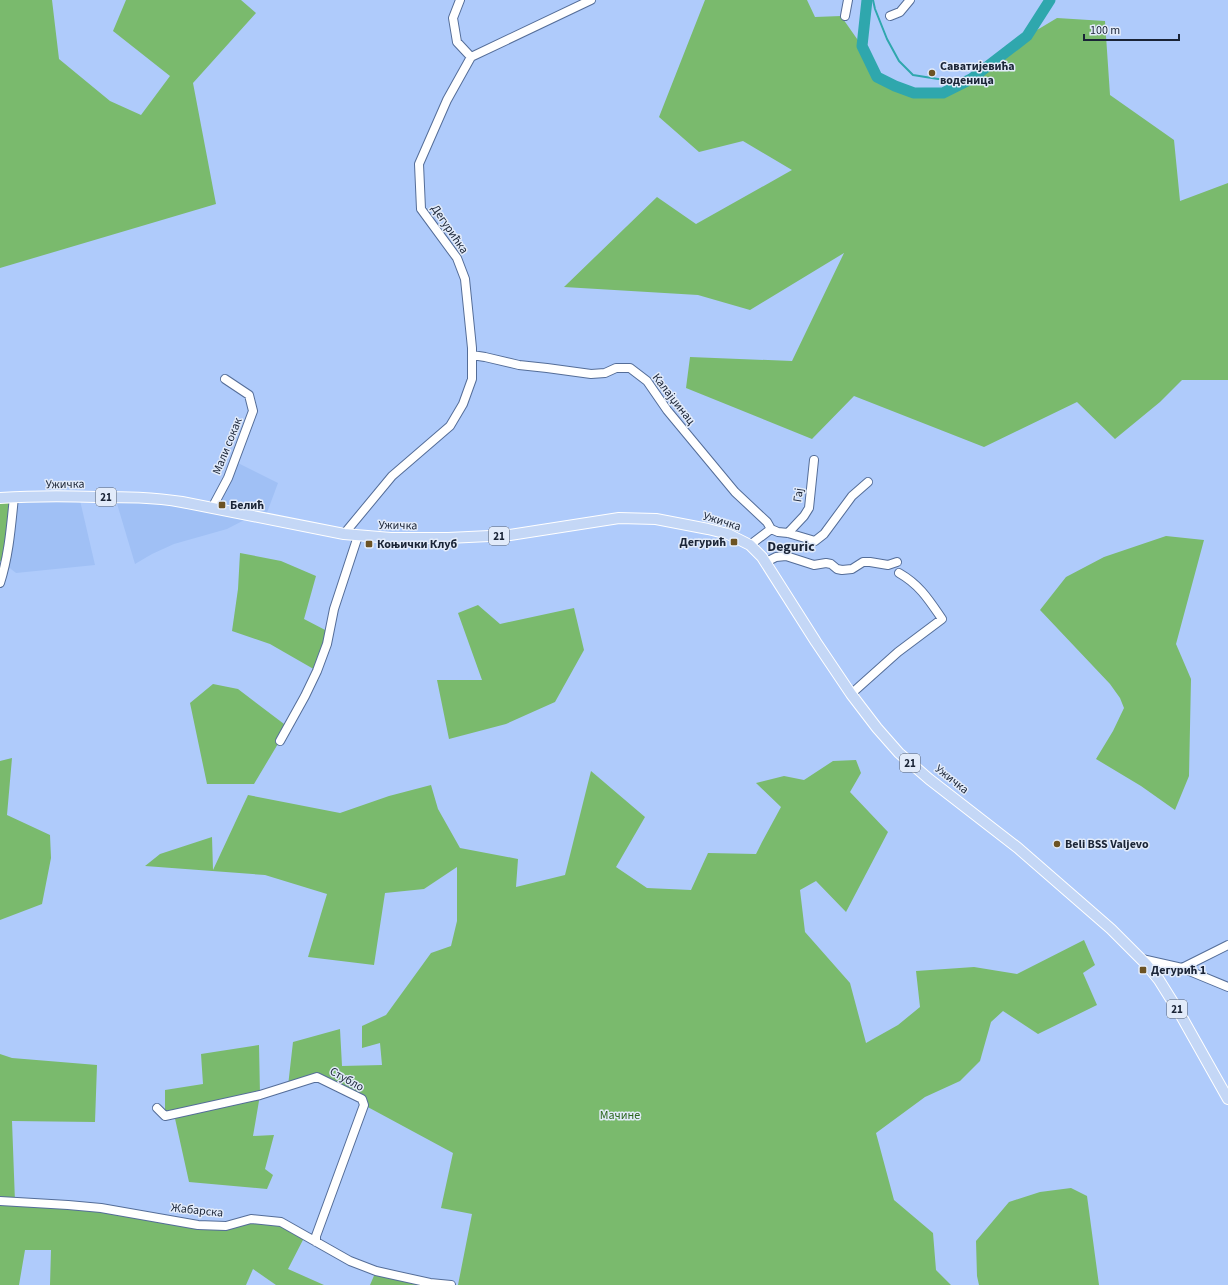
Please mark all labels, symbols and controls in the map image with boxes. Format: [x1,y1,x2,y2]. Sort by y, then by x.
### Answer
scale bar [1084,16,1179,42]
text: 100 m [1090,22,1120,39]
place label: Саватијевића воденица [940,58,1015,89]
marker: Саватијевића воденица [927,68,937,78]
street label: Дегурићка [427,201,472,257]
street label: Калајџинац [648,370,699,429]
street label: Мали сокак [208,415,247,477]
street label: Ужичка [45,476,85,493]
street label: Гај [789,487,808,503]
road number: 21 [96,488,116,506]
place label: Белић [230,497,264,514]
marker: Белић [217,500,227,510]
street label: Ужичка [701,508,743,535]
street label: Ужичка [378,517,418,534]
road number: 21 [489,527,509,545]
place label: Дегурић [680,534,726,551]
place label: Коњички Клуб [377,536,458,553]
marker: Дегурић [729,537,739,547]
district label: Deguric [767,537,815,557]
marker: Коњички Клуб [364,539,374,549]
road number: 21 [900,754,920,772]
street label: Ужичка [931,761,972,798]
place label: Beli BSS Valjevo [1065,836,1149,853]
marker: Beli BSS Valjevo [1052,839,1062,849]
place label: Дегурић 1 [1151,962,1206,979]
marker: Дегурић 1 [1138,965,1148,975]
road number: 21 [1167,1000,1187,1018]
street label: Стубло [326,1063,367,1096]
park label: Мачине [600,1107,640,1124]
street label: Жабарска [170,1199,224,1222]

